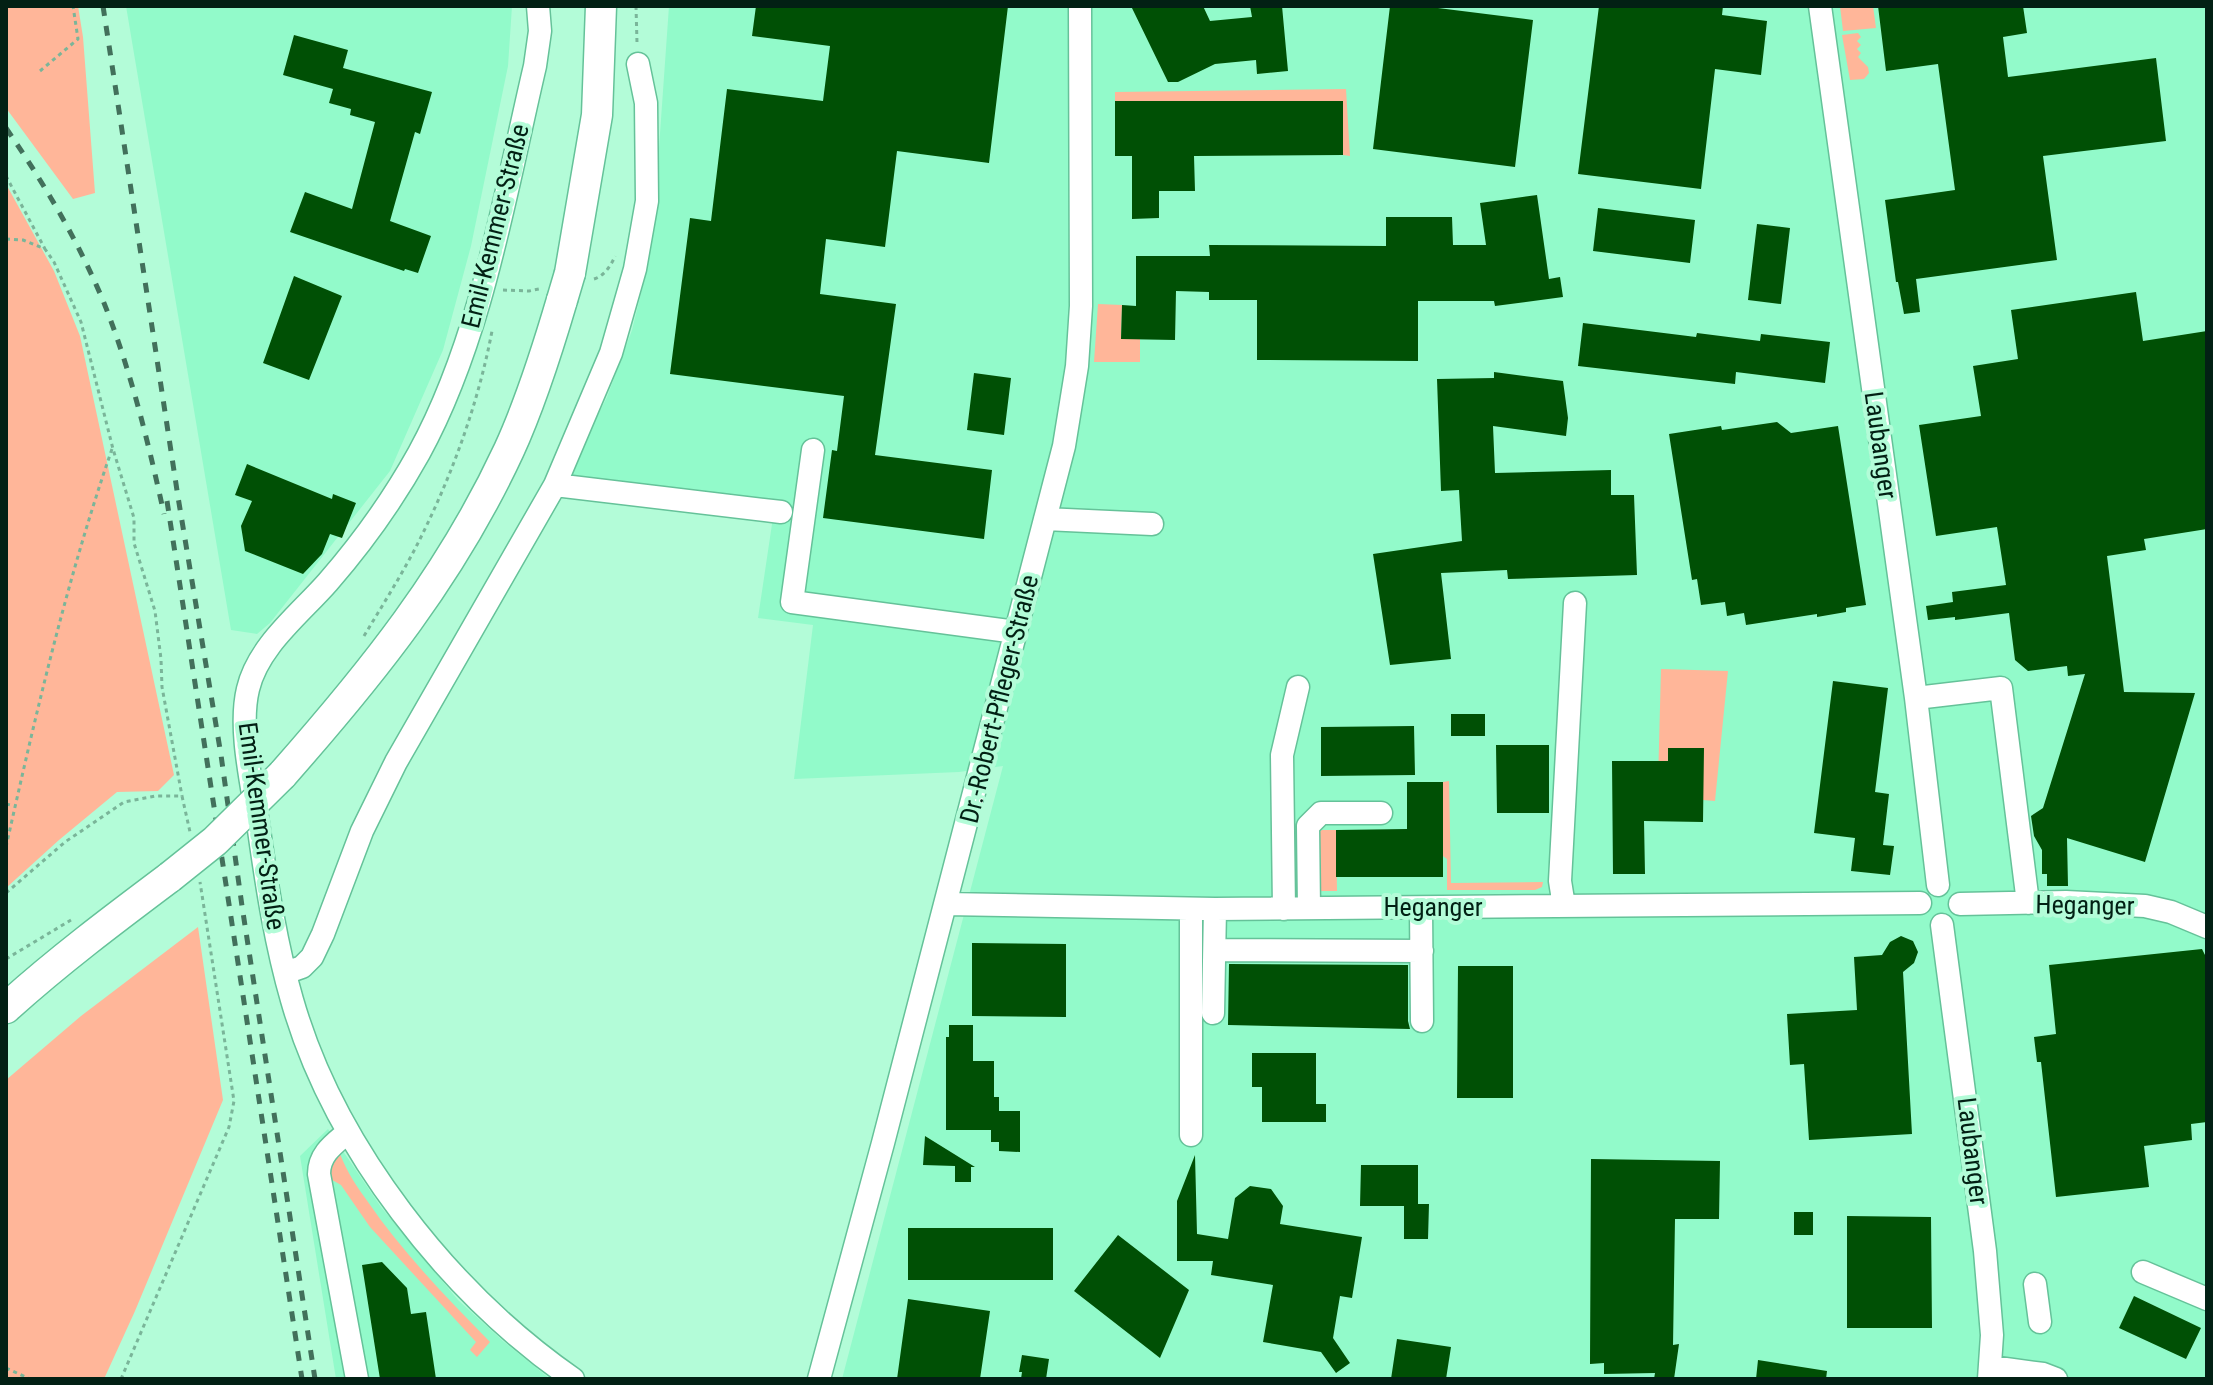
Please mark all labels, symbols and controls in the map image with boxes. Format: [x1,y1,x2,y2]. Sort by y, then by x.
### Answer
street label: Emil-Kemmer-Straße [455,121,535,331]
street label: Laubanger [1859,389,1903,501]
street label: Dr.-Robert-Pfleger-Straße [954,572,1044,826]
street label: Emil-Kemmer-Straße [233,720,291,932]
street label: Heganger [2035,889,2135,921]
street label: Heganger [1383,892,1483,922]
street label: Laubanger [1952,1095,1994,1207]

